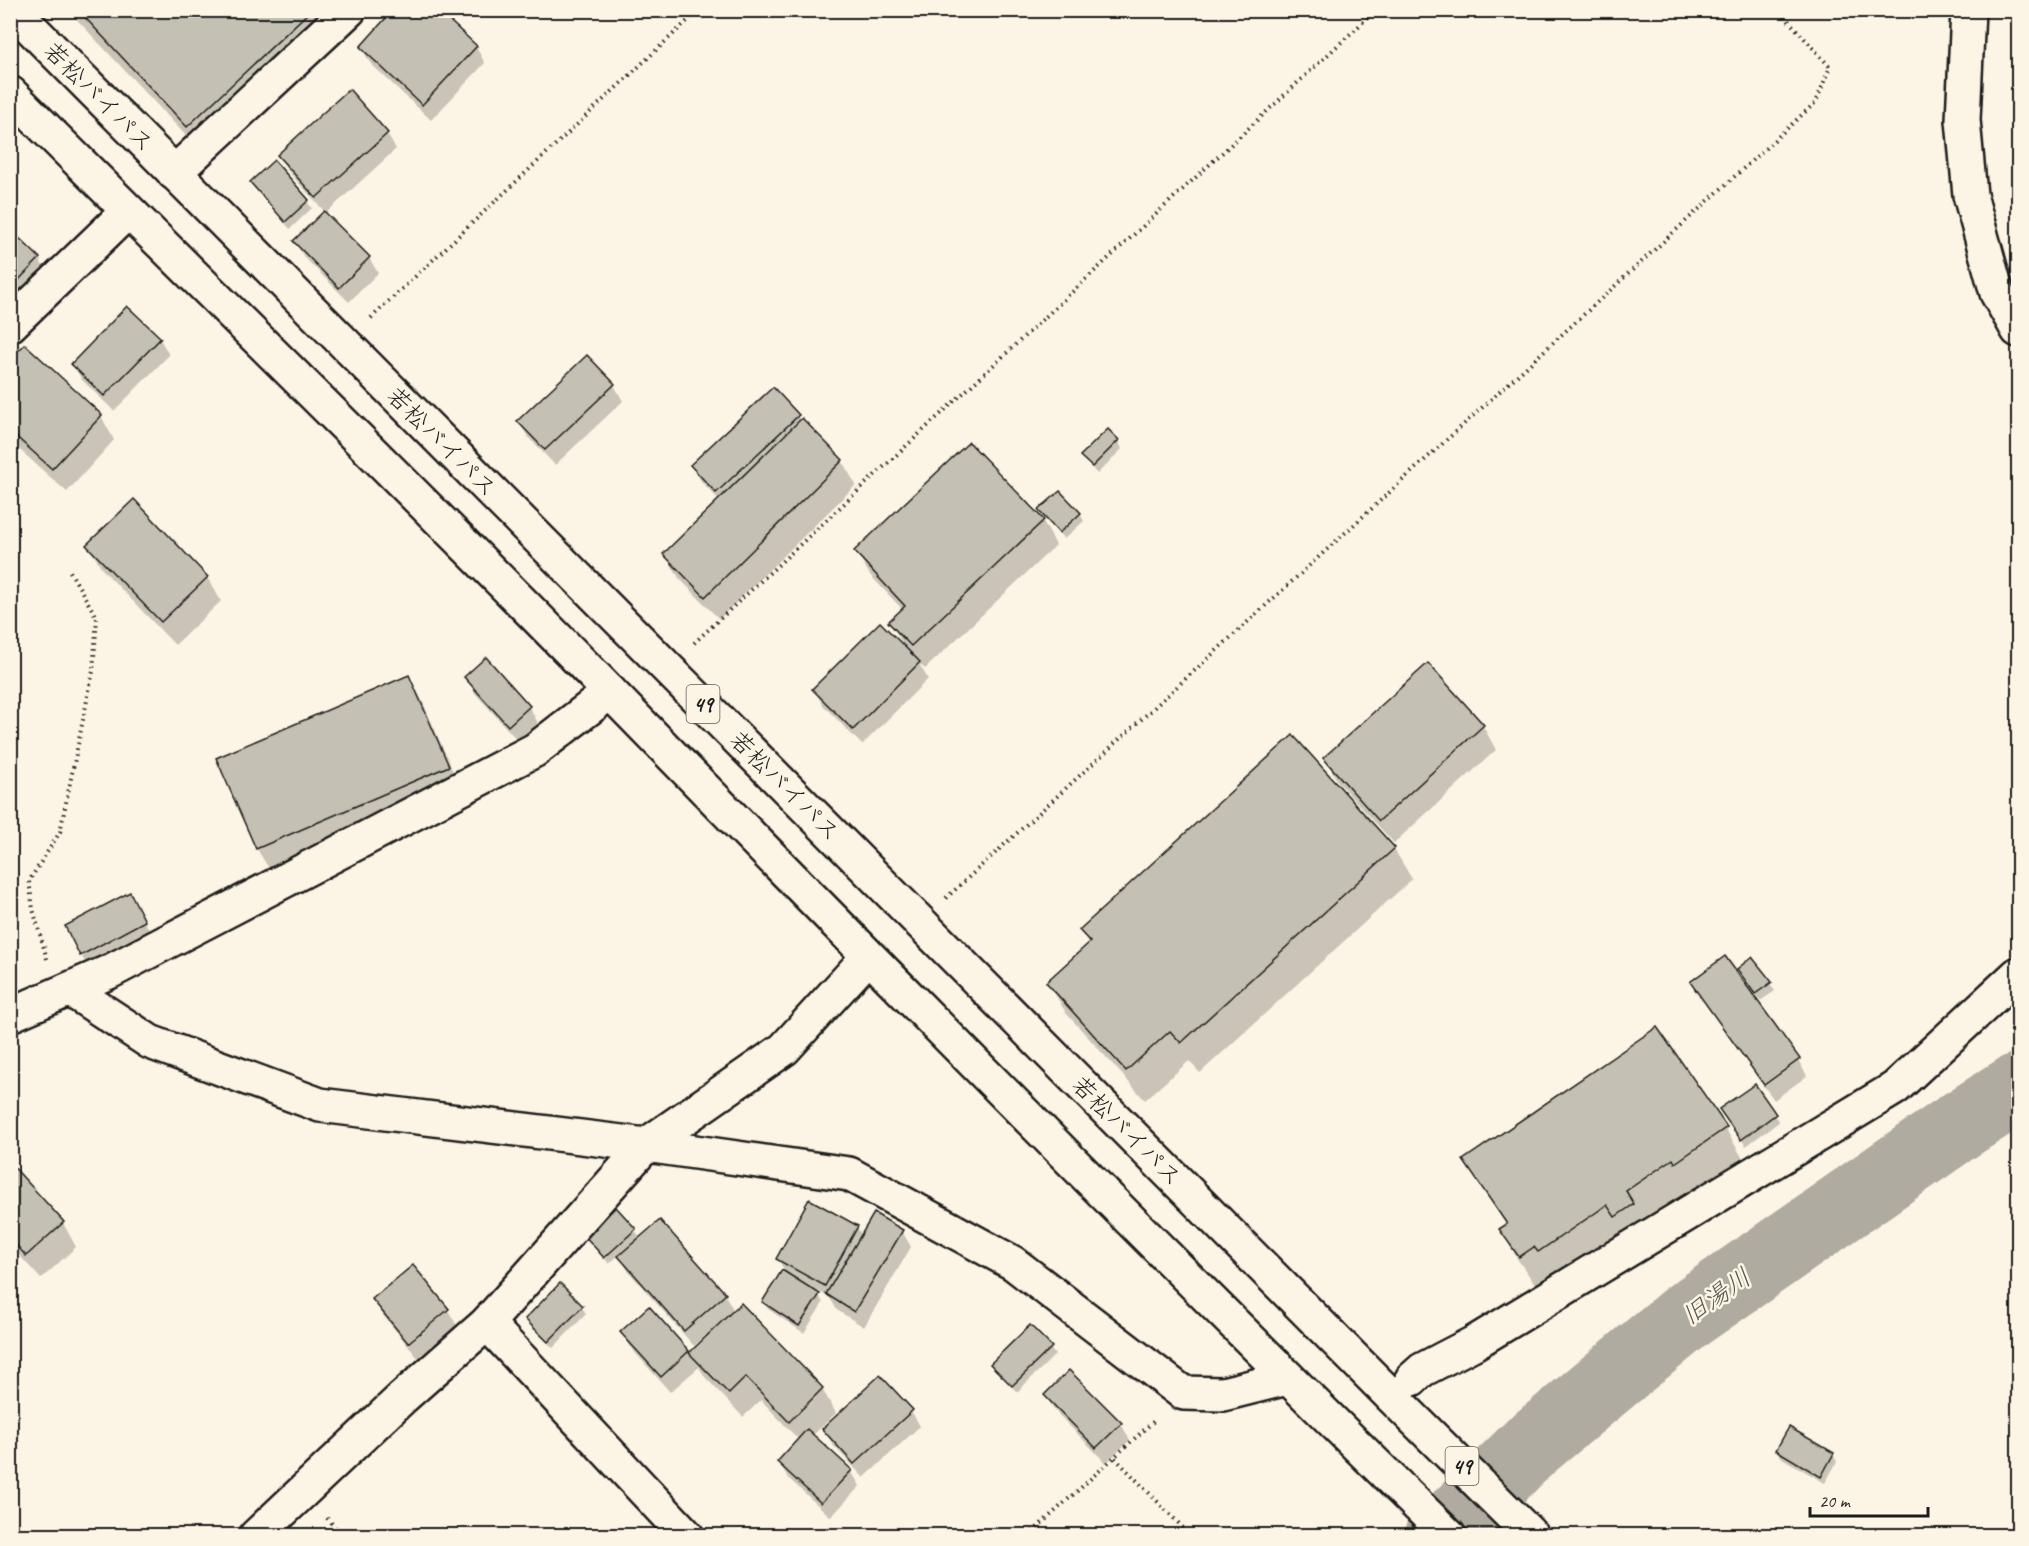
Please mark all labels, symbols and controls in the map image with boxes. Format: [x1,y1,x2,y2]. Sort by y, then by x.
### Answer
street label: 若松バイパス [38,36,160,158]
street label: 若松バイパス [381,381,503,503]
road number: 49 [686,685,720,723]
street label: 若松バイパス [724,725,846,847]
street label: 若松バイパス [1066,1070,1188,1192]
water label: 旧湯川 [1675,1261,1758,1332]
road number: 49 [1446,1447,1478,1485]
scale bar [1810,1480,1928,1518]
text: 20 m [1819,1490,1852,1512]

